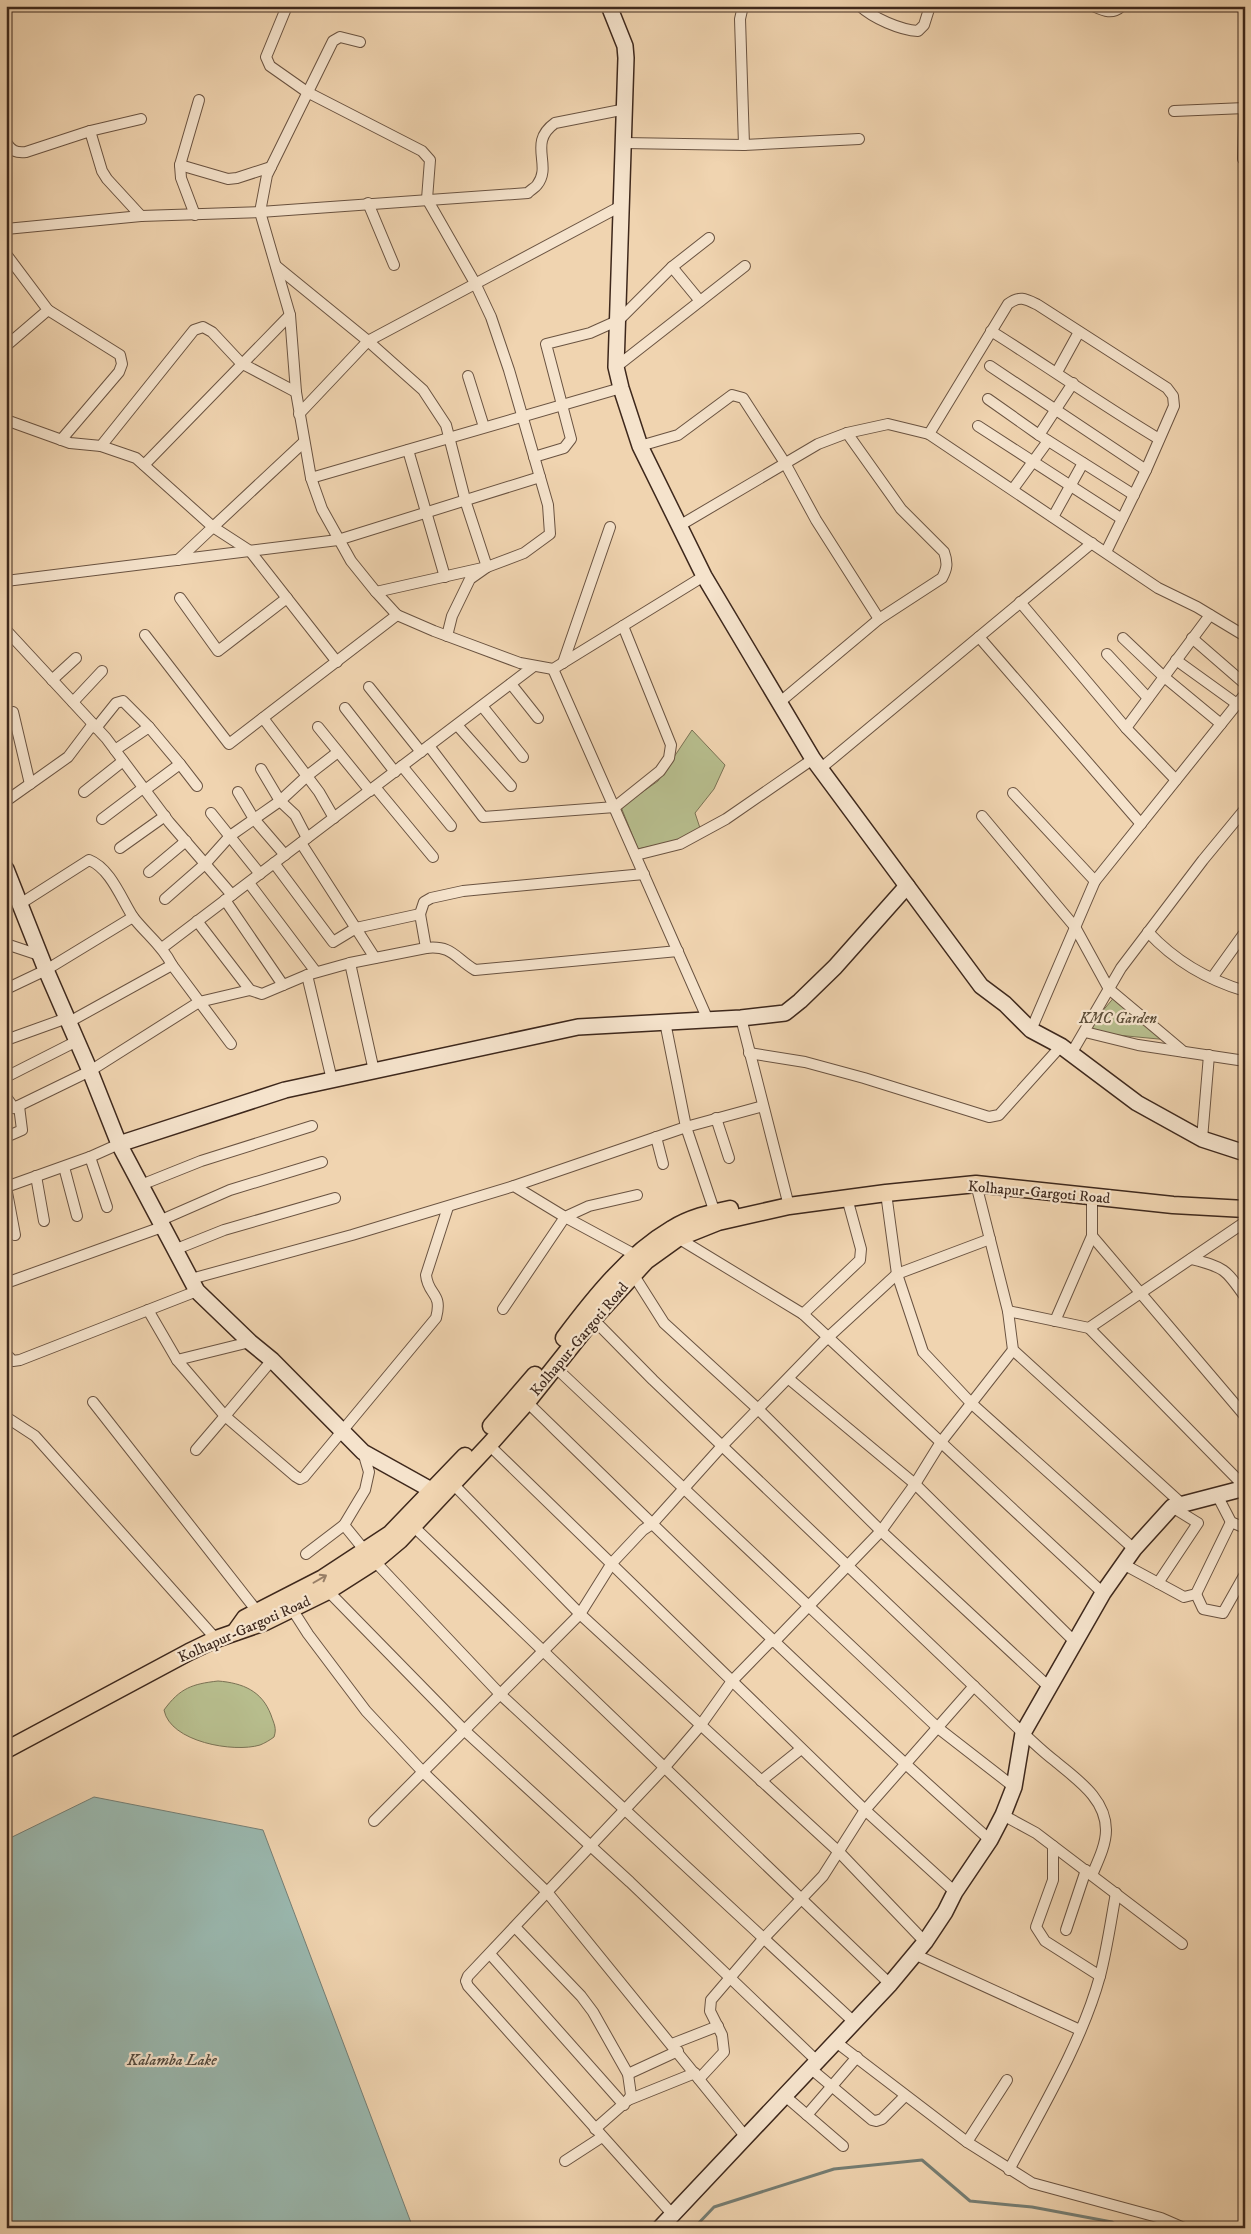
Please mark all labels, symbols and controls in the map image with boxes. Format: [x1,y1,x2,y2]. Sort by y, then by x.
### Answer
park label: KMC Garden [1078,1009,1157,1028]
street label: Kolhapur-Gargoti Road [967,1177,1111,1208]
street label: Kolhapur-Gargoti Road [526,1278,633,1400]
one-way arrow [313,1574,327,1584]
street label: Kolhapur-Gargoti Road [175,1592,314,1667]
water label: Kalamba Lake [126,2050,217,2070]

